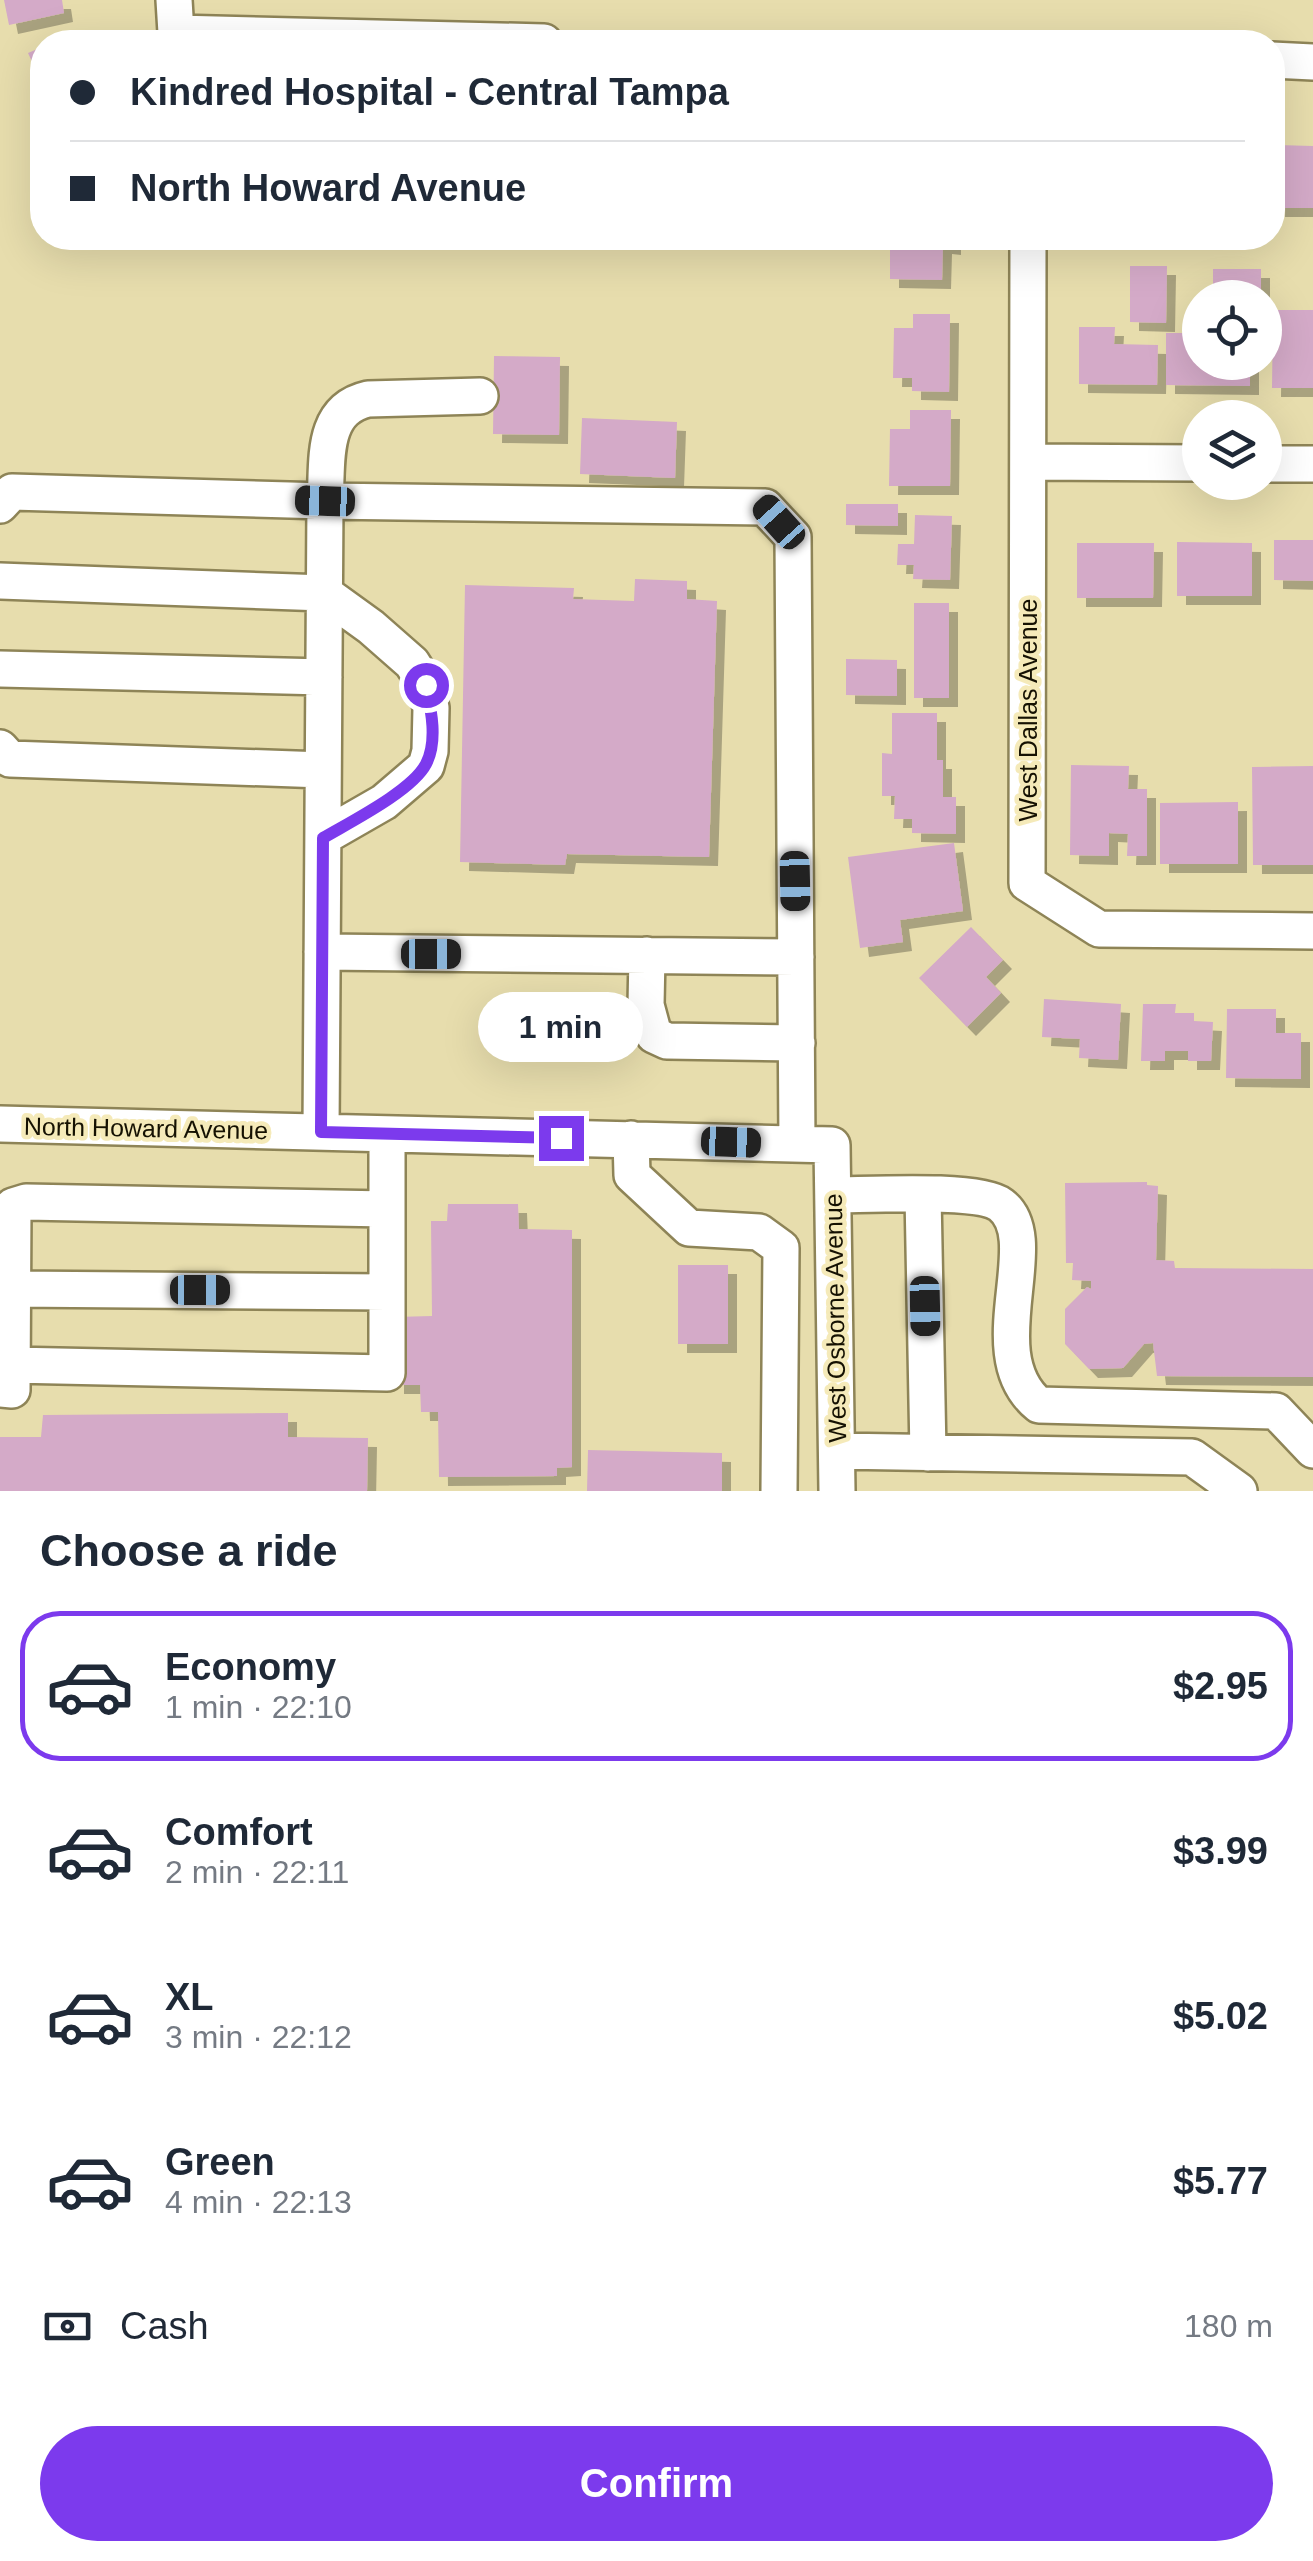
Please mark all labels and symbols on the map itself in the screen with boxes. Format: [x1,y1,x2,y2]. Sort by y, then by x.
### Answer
car [294,485,356,517]
car [748,490,810,554]
street label: West Dallas Avenue [1014,599,1042,821]
route start [404,663,449,708]
car [779,851,811,911]
car [401,939,461,969]
callout: 1 min [478,993,644,1063]
street label: North Howard Avenue [24,1112,268,1144]
route end [539,1116,584,1161]
car [700,1126,762,1158]
street label: West Osborne Avenue [819,1193,851,1443]
car [170,1275,230,1305]
car [909,1276,941,1336]

